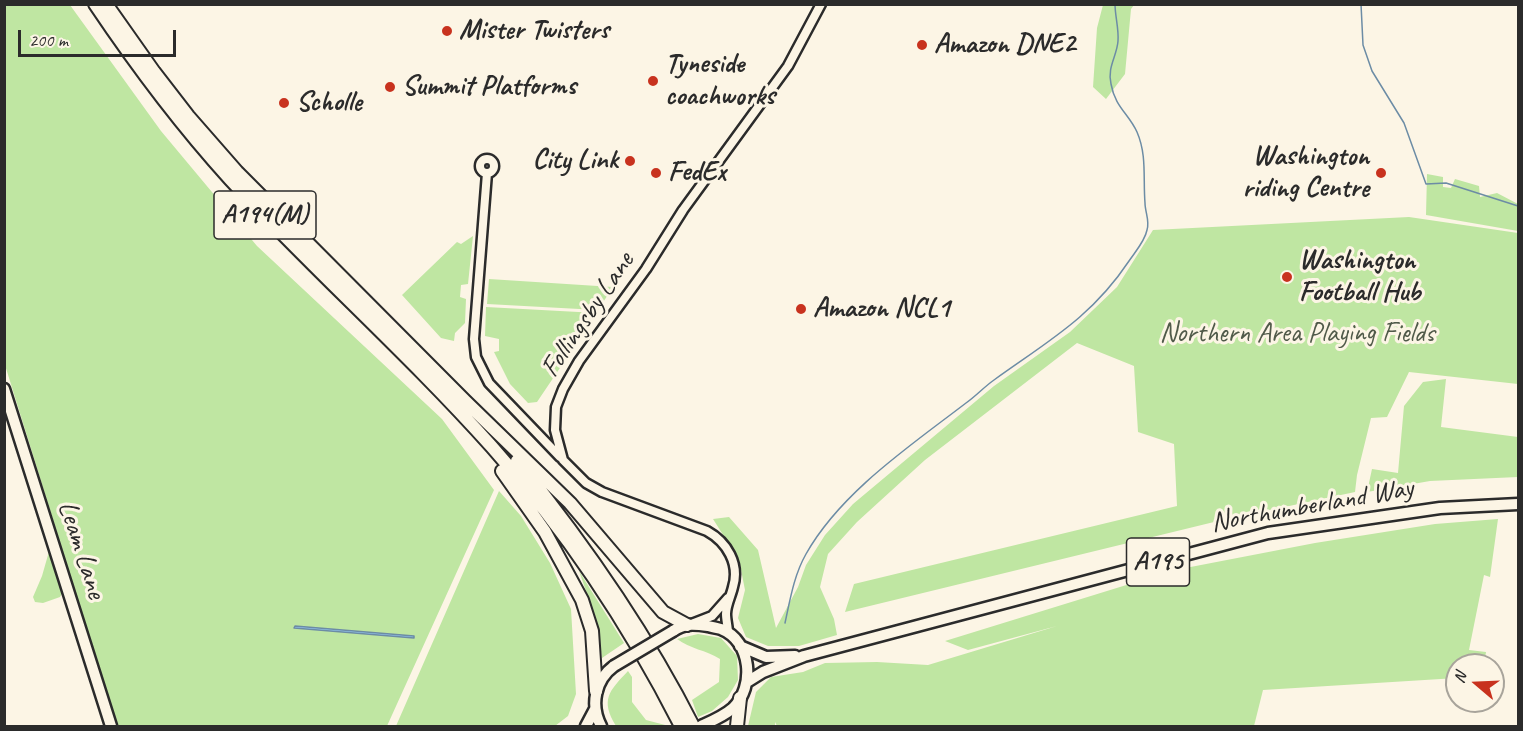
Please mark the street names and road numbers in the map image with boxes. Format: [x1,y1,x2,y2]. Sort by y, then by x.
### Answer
road number: A194(M) [214,191,316,239]
street label: Follingsby Lane [534,246,642,384]
street label: Northumberland Way [1208,472,1416,540]
street label: Leam Lane [49,497,113,603]
road number: A195 [1126,538,1190,586]

